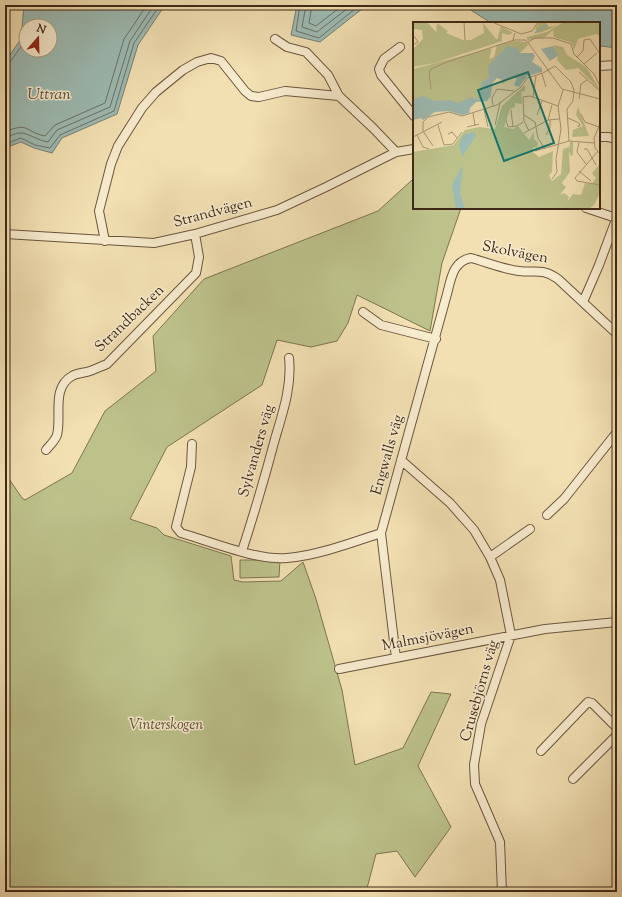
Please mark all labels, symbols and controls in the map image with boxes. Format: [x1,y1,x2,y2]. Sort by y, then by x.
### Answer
north arrow [18,18,58,58]
text: N [33,20,48,39]
inset map [413,22,600,209]
water label: Uttran [27,84,71,107]
street label: Strandvägen [171,192,255,234]
street label: Skolvägen [480,236,550,270]
street label: Strandbacken [91,280,169,358]
street label: Sylvanders väg [234,402,280,500]
street label: Engwalls väg [367,412,409,498]
street label: Malmsjövägen [380,619,476,657]
street label: Crusebjörns väg [455,638,505,744]
park label: Vinterskogen [129,715,203,736]

